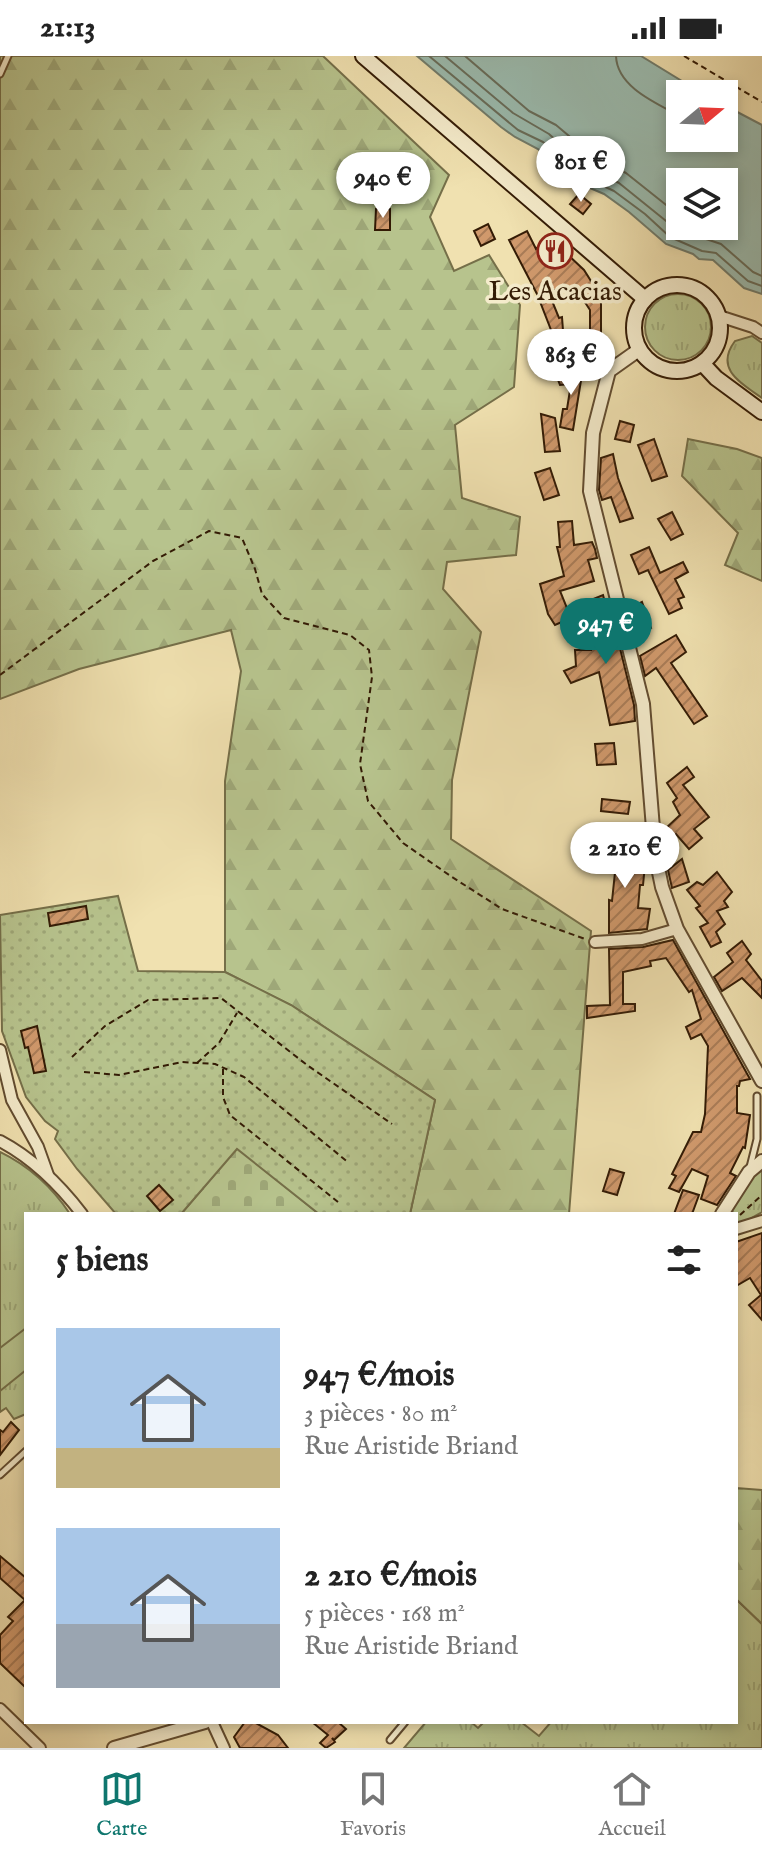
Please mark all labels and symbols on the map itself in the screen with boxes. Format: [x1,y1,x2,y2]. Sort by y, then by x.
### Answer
north arrow [666,80,738,152]
pin: 801 € [525,136,637,204]
pin: 940 € [327,152,439,220]
restaurant icon: Les Acacias [536,232,574,270]
place label: Les Acacias [488,275,622,310]
pin: 863 € [515,329,627,397]
pin: 947 € [550,598,662,666]
pin: 2 210 € [551,822,699,890]

